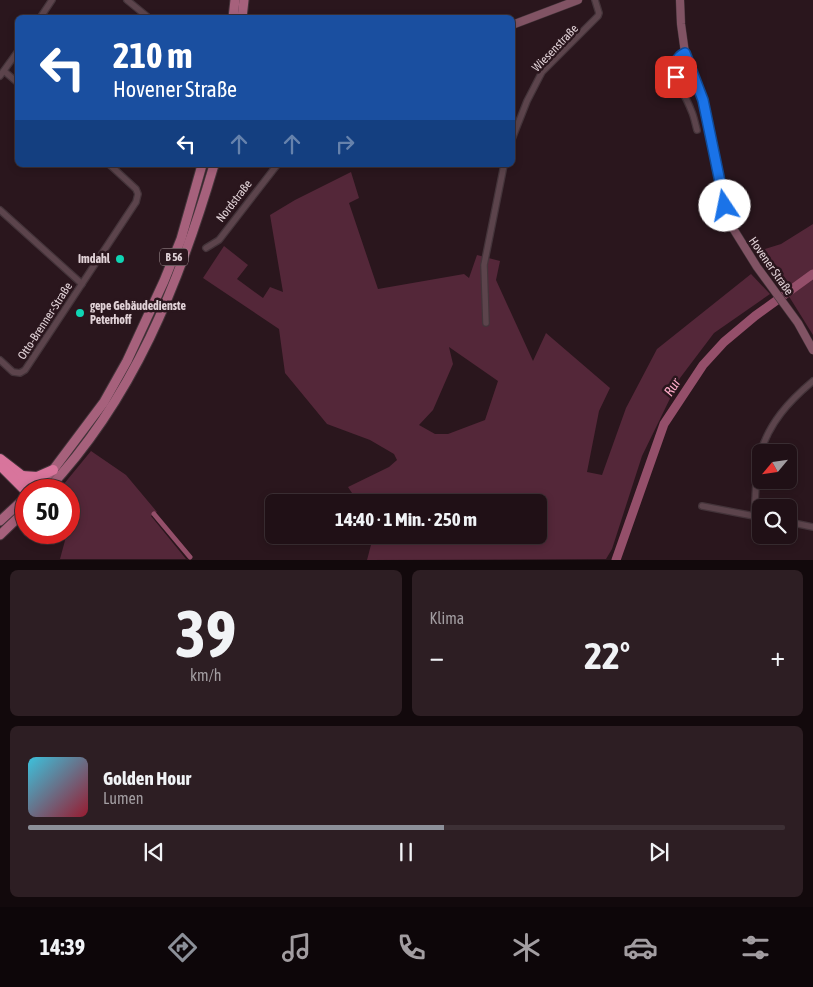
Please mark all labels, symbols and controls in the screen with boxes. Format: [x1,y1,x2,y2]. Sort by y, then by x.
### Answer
street label: Wiesenstraße [529,22,581,74]
icon: left [30,35,95,100]
text: 210 m [113,35,192,75]
pin [655,56,697,98]
icon: arrive [662,63,690,91]
text: Hovener Straße [113,76,237,102]
icon: left [172,130,200,158]
icon: ahead [225,130,253,158]
icon: ahead [278,130,306,158]
icon: right [331,130,359,158]
street label: Nordstraße [213,177,255,225]
position arrow [698,179,750,231]
street label: Hovener Straße [746,234,796,298]
road number: B 56 [160,248,188,266]
place label: Imdahl [78,252,111,266]
marker: Imdahl [114,253,126,265]
street label: Otto-Brenner-Straße [15,280,75,362]
place label: gepe Gebäudedienste Peterhoff [90,299,186,327]
marker: gepe Gebäudedienste Peterhoff [74,307,86,319]
water label: Rur [660,374,684,399]
north arrow [752,444,798,489]
map controls [752,444,797,544]
speed limit sign: 50 [15,479,80,544]
button: search [752,499,797,544]
text: 14:40 · 1 Min. · 250 m [335,508,477,530]
text: 39 [175,596,236,671]
text: Klima [430,609,464,627]
text: 22° [584,634,630,677]
text: − [430,640,444,672]
text: + [770,640,785,672]
text: km/h [190,666,222,684]
text: Golden Hour [103,767,191,789]
text: Lumen [103,789,143,807]
icon: previous [140,838,168,866]
icon: pause [392,838,420,866]
icon: next [645,838,673,866]
icon: directions [165,930,200,965]
icon: music [279,930,314,965]
icon: phone [394,930,429,965]
icon: climate [509,930,544,965]
icon: car [623,930,658,965]
icon: filters [738,930,773,965]
text: 14:39 [40,934,85,960]

